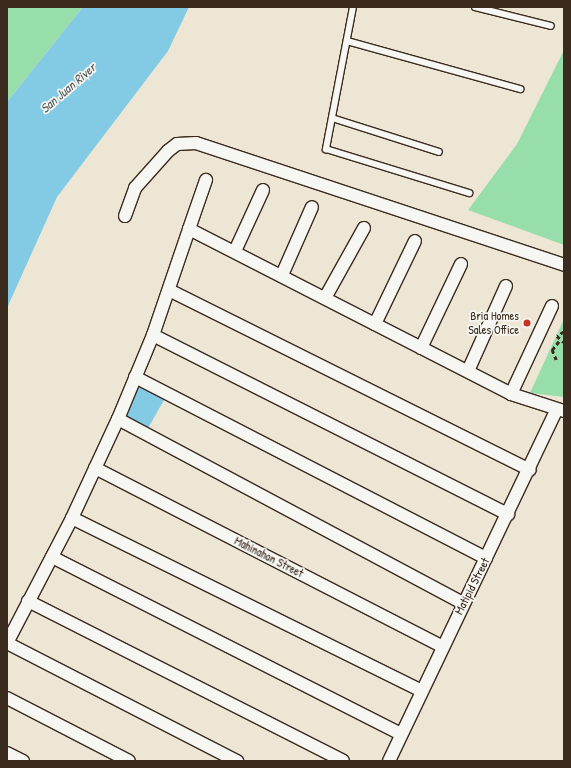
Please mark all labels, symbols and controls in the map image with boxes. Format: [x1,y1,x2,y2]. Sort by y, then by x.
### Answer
water label: San Juan River [37,60,99,116]
place label: Bria Homes Sales Office [468,309,519,337]
marker: Bria Homes Sales Office [522,318,532,328]
street label: Mahinahon Street [232,533,306,581]
street label: Matipid Street [452,555,492,617]

